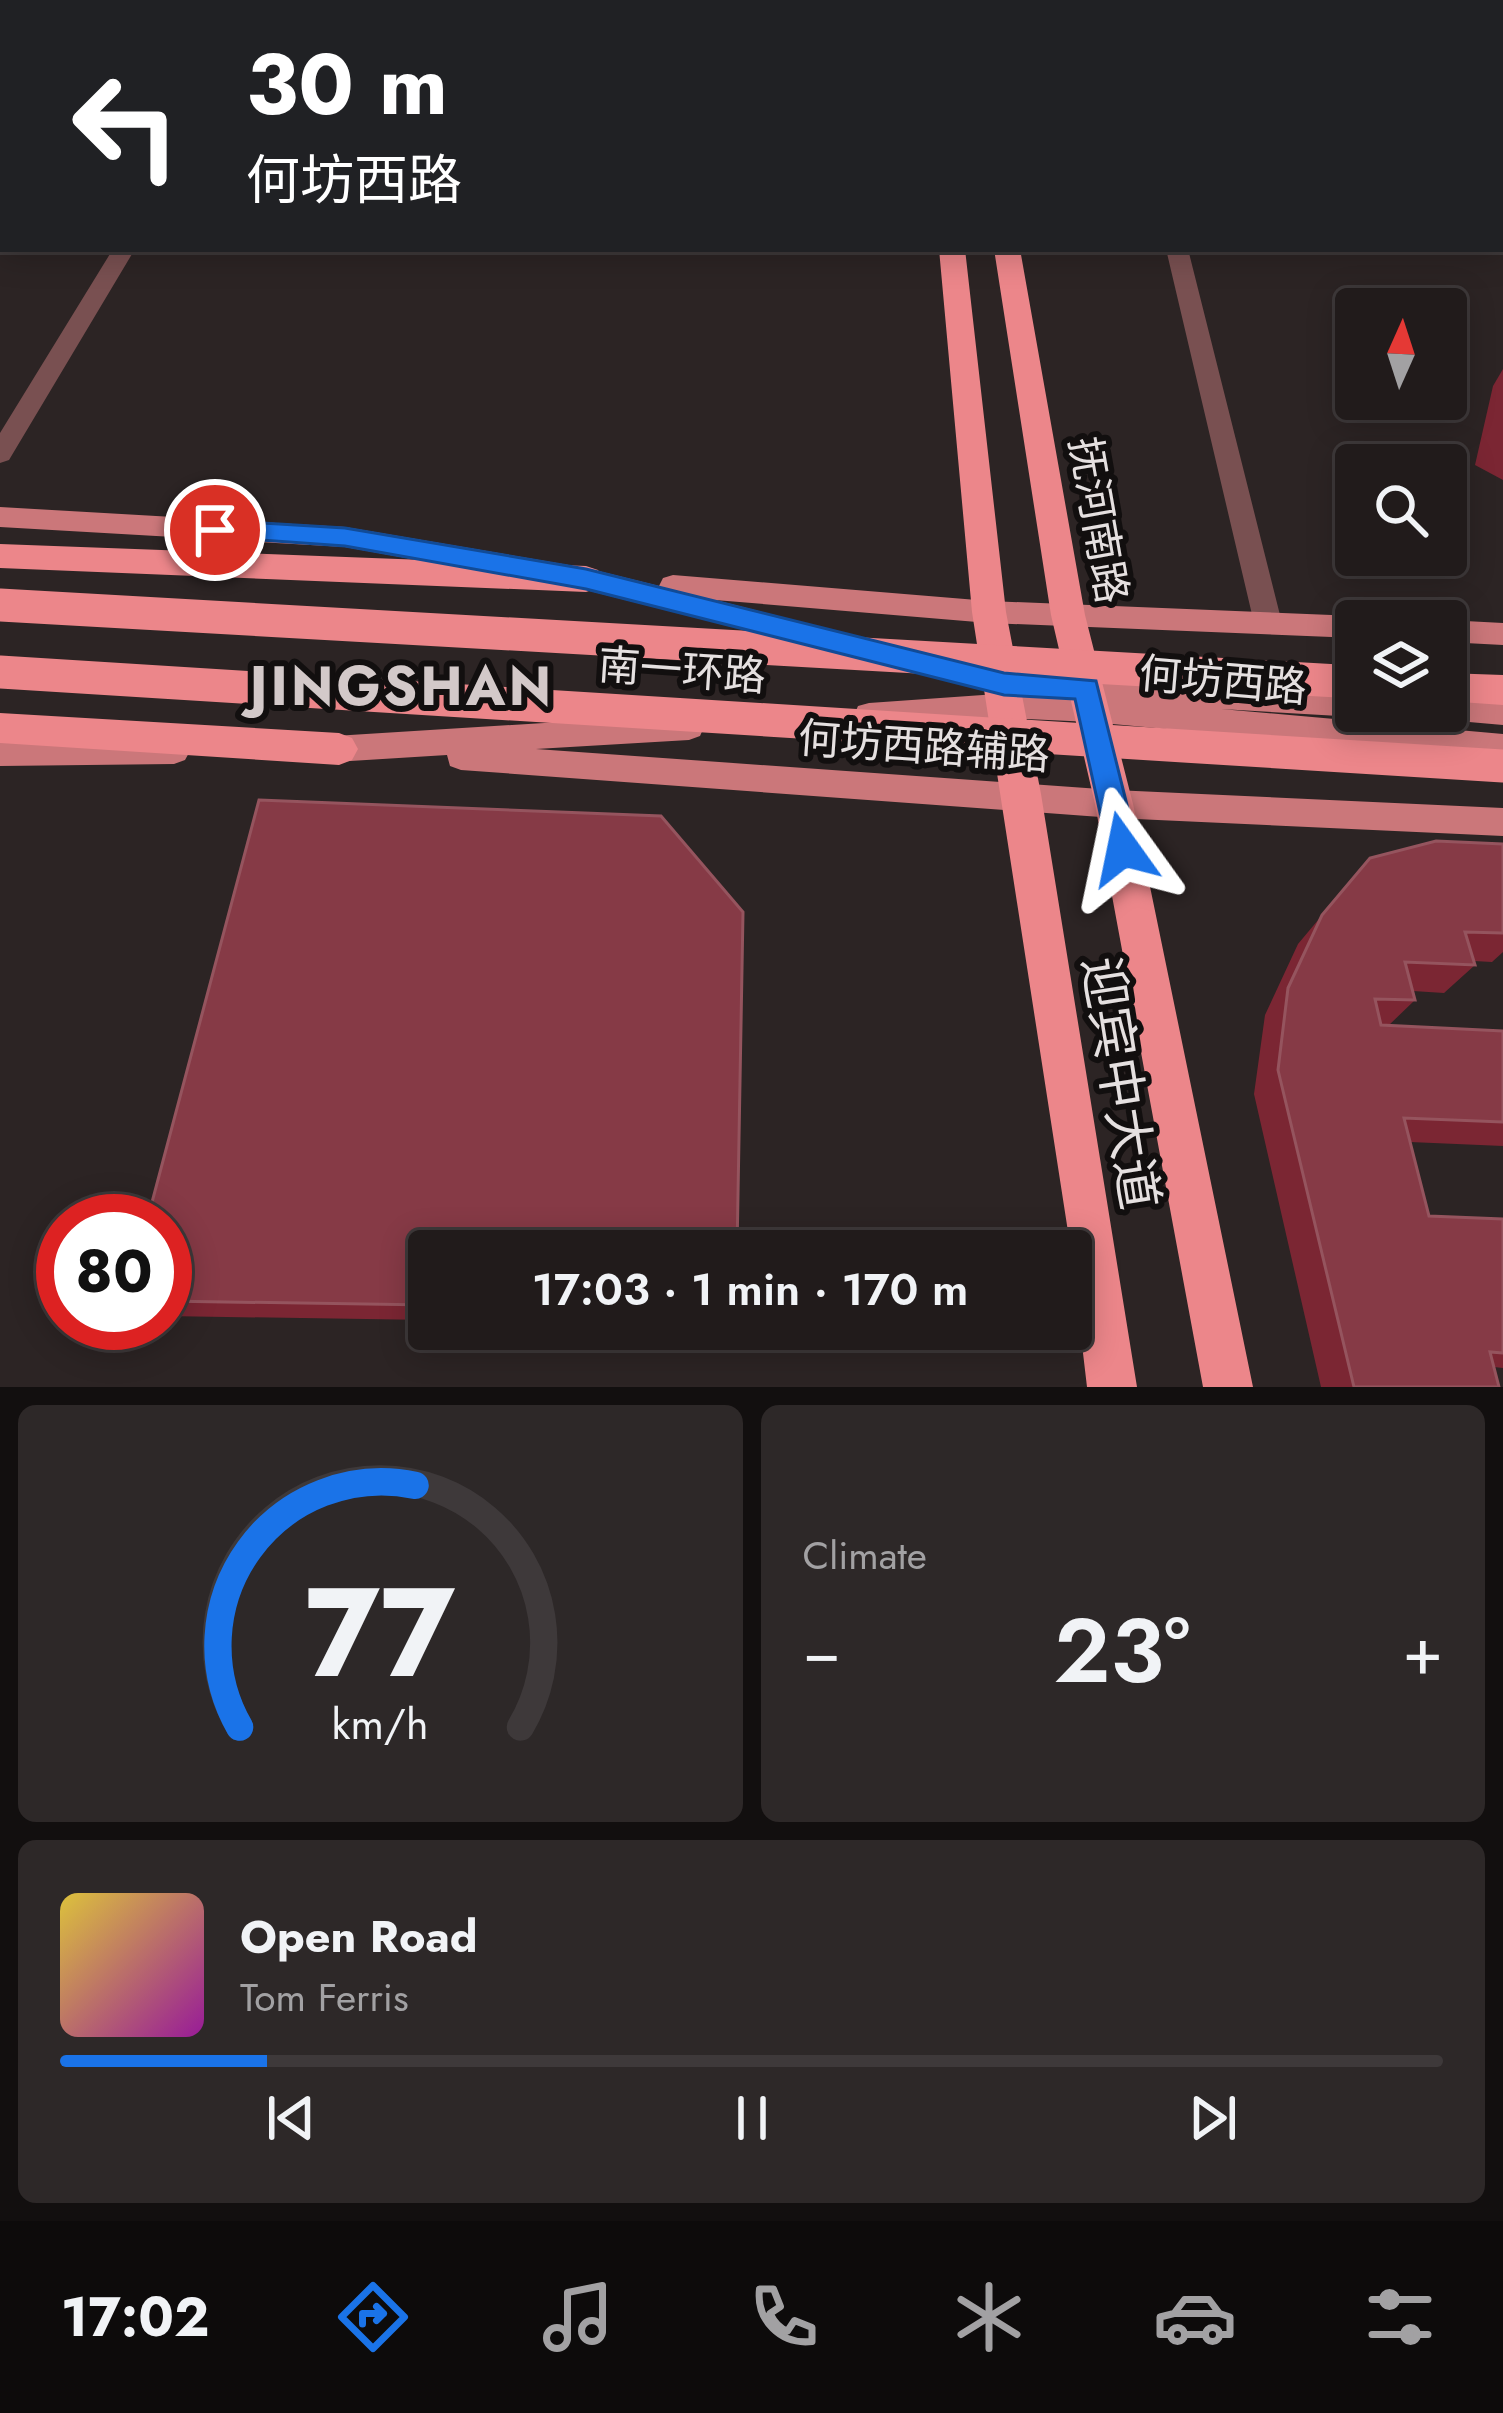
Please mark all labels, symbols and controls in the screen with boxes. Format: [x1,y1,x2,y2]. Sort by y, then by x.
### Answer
text: 30 m [246,24,448,146]
icon: left [48,48,204,204]
text: 何坊西路 [246,141,462,219]
north arrow [1335,288,1467,420]
map controls [1335,288,1467,732]
street label: 抚河南路 [1054,432,1143,608]
button: search [1335,444,1467,576]
pin [164,479,266,581]
icon: arrive [182,497,248,563]
button: layers [1335,600,1467,732]
street label: 南一环路 [596,634,768,707]
street label: 何坊西路 [1137,643,1309,718]
district label: JINGSHAN [241,647,554,725]
street label: 何坊西路辅路 [796,707,1052,786]
position arrow [1060,786,1186,912]
street label: 迎宾中大道 [1065,951,1177,1215]
speed limit sign: 80 [36,1194,192,1350]
text: 17:03 · 1 min · 170 m [532,1257,968,1322]
text: Climate [803,1527,927,1584]
text: 77 [305,1542,456,1723]
text: 23° [1054,1586,1190,1716]
text: − [803,1603,841,1699]
text: + [1402,1603,1443,1699]
text: km/h [332,1692,429,1754]
text: Open Road [240,1904,478,1969]
text: Tom Ferris [240,1969,409,2026]
icon: previous [258,2085,324,2151]
icon: pause [719,2085,785,2151]
icon: next [1180,2085,1246,2151]
icon: directions [331,2275,415,2359]
icon: music [536,2275,620,2359]
icon: phone [742,2275,826,2359]
icon: climate [947,2275,1031,2359]
icon: car [1153,2275,1237,2359]
icon: filters [1358,2275,1442,2359]
text: 17:02 [61,2278,209,2356]

